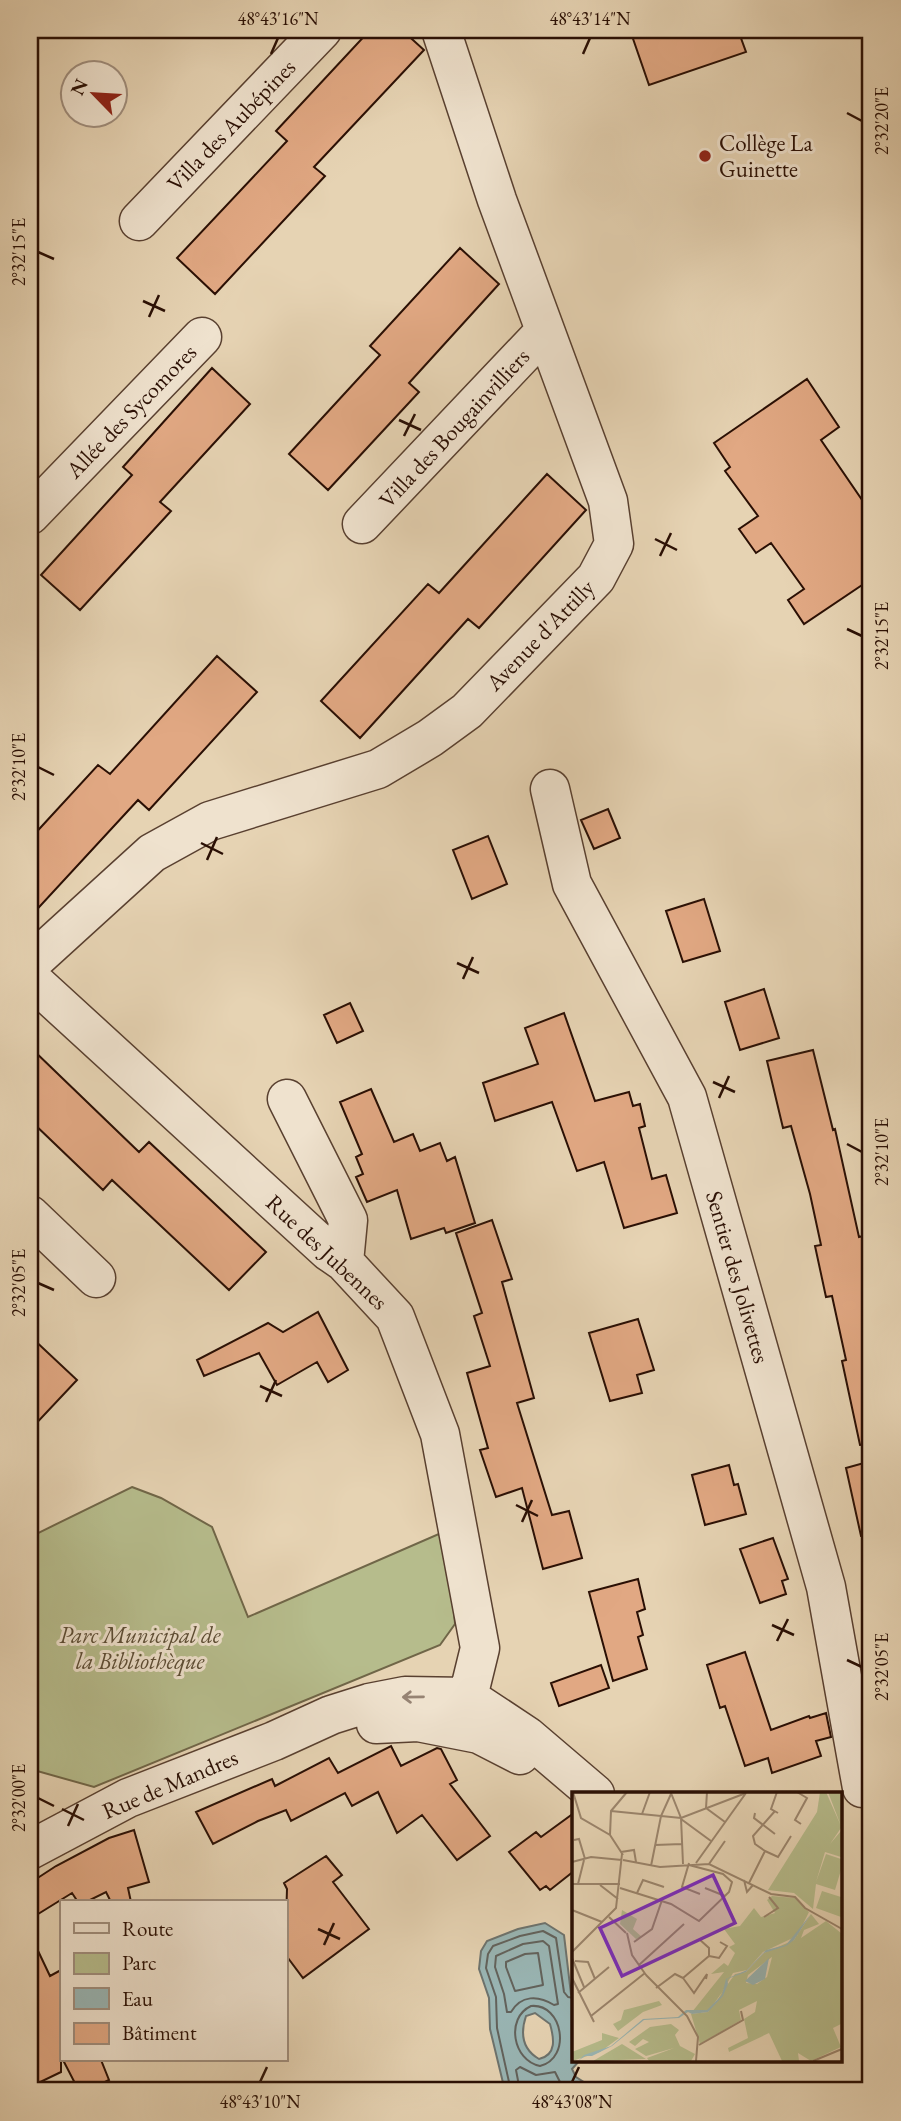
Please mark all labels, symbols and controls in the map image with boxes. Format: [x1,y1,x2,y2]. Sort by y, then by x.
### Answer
text: 48°43'16"N [238,7,319,30]
text: 48°43'14"N [550,7,631,30]
street label: Villa des Aubépines [160,52,302,198]
north arrow [60,60,130,130]
text: N [64,74,94,99]
text: 2°32'20"E [870,87,893,155]
place label: Collège La Guinette [719,128,813,184]
marker: Collège La Guinette [697,148,713,164]
text: 2°32'15"E [7,218,30,286]
street label: Allée des Sycomores [58,337,203,485]
street label: Villa des Bougainvilliers [372,342,536,514]
street label: Avenue d'Attilly [479,572,601,698]
text: 2°32'15"E [870,602,893,670]
text: 2°32'10"E [7,733,30,801]
text: 2°32'10"E [870,1118,893,1186]
street label: Sentier des Jolivettes [699,1187,777,1367]
street label: Rue des Jubennes [260,1188,394,1316]
text: 2°32'05"E [7,1249,30,1317]
park label: Parc Municipal de la Bibliothèque [59,1620,222,1677]
text: 2°32'05"E [870,1633,893,1701]
one-way arrow [402,1690,425,1704]
street label: Rue de Mandres [98,1742,242,1826]
text: 2°32'00"E [7,1764,30,1832]
inset map [572,1792,842,2062]
legend [60,1900,287,2062]
text: Route [122,1915,173,1942]
text: Parc [122,1949,156,1976]
text: Eau [122,1985,153,2012]
text: Bâtiment [122,2019,197,2046]
text: 48°43'10"N [220,2090,301,2113]
text: 48°43'08"N [532,2090,613,2113]

